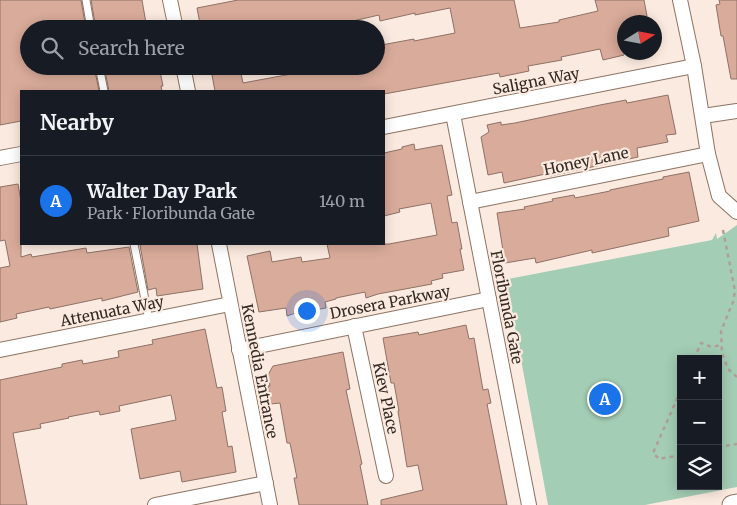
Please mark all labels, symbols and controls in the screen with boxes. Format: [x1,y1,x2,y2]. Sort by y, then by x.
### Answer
north arrow [617,15,662,60]
search box [20,20,385,75]
icon: search [38,34,66,62]
text: Search here [78,36,185,60]
street label: Saligna Way [491,63,581,99]
text: Nearby [40,109,114,136]
street label: Honey Lane [542,143,630,179]
text: Walter Day Park [87,179,237,203]
text: A [50,191,62,211]
text: 140 m [319,191,365,211]
text: Park · Floribunda Gate [87,203,255,223]
street label: Floribunda Gate [487,249,527,366]
street label: Drosera Parkway [328,281,452,323]
street label: Attenuata Way [58,292,166,331]
your location [294,298,320,324]
street label: Kennedia Entrance [238,302,282,440]
map controls [677,355,722,490]
button: + [677,355,722,400]
street label: Kiev Place [369,360,403,436]
pin: A [589,380,621,418]
button: − [677,400,722,445]
button: layers [677,445,722,490]

